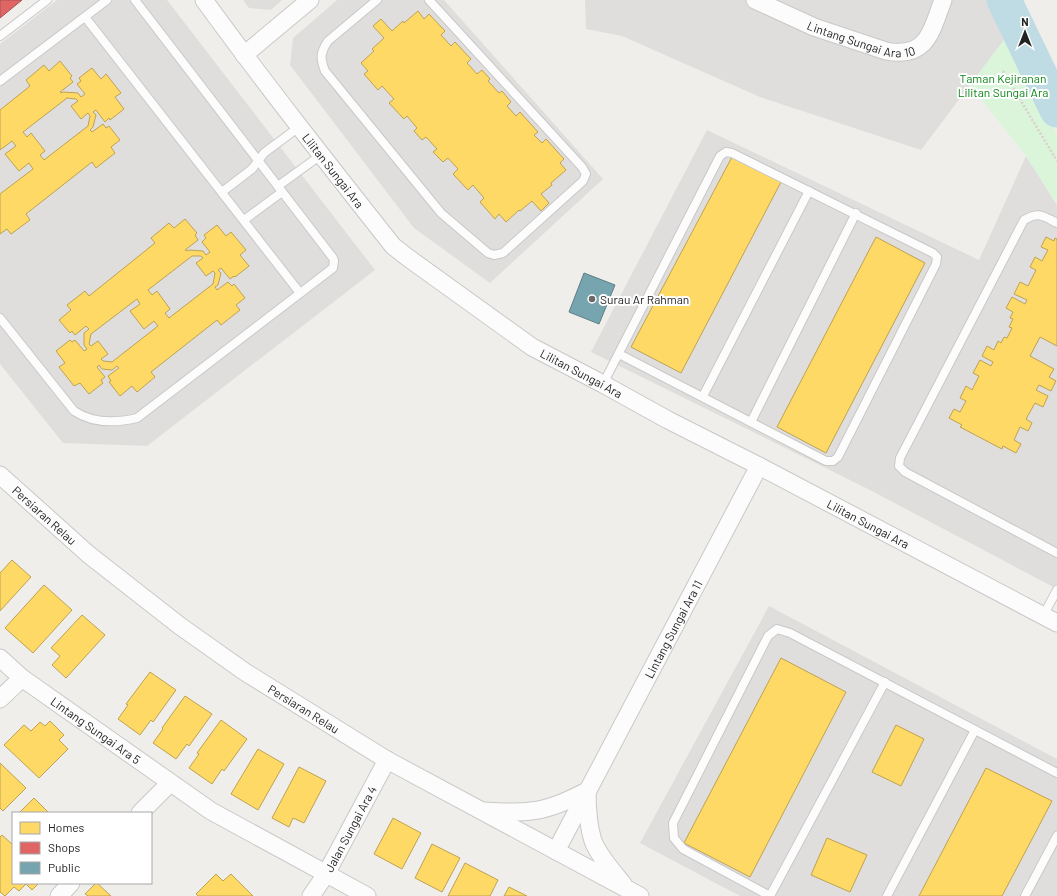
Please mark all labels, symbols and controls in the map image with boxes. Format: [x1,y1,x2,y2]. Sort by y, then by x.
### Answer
north arrow [1005,12,1045,52]
text: N [1021,15,1029,28]
street label: Lintang Sungai Ara 10 [805,18,917,59]
park label: Taman Kejiranan Lilitan Sungai Ara [958,71,1048,99]
street label: Lilitan Sungai Ara [300,130,367,210]
place label: Surau Ar Rahman [600,292,689,306]
marker: Surau Ar Rahman [587,294,597,304]
street label: Lilitan Sungai Ara [538,346,625,400]
street label: Persiaran Relau [10,483,79,547]
street label: Lilitan Sungai Ara [825,496,912,551]
street label: Lintang Sungai Ara 11 [642,578,705,680]
street label: Persiaran Relau [266,681,342,736]
street label: Lintang Sungai Ara 5 [48,694,143,766]
street label: Jalan Sungai Ara 4 [322,783,379,874]
legend [12,812,152,884]
text: Homes [48,820,85,834]
text: Shops [48,840,81,854]
text: Public [48,860,80,874]

